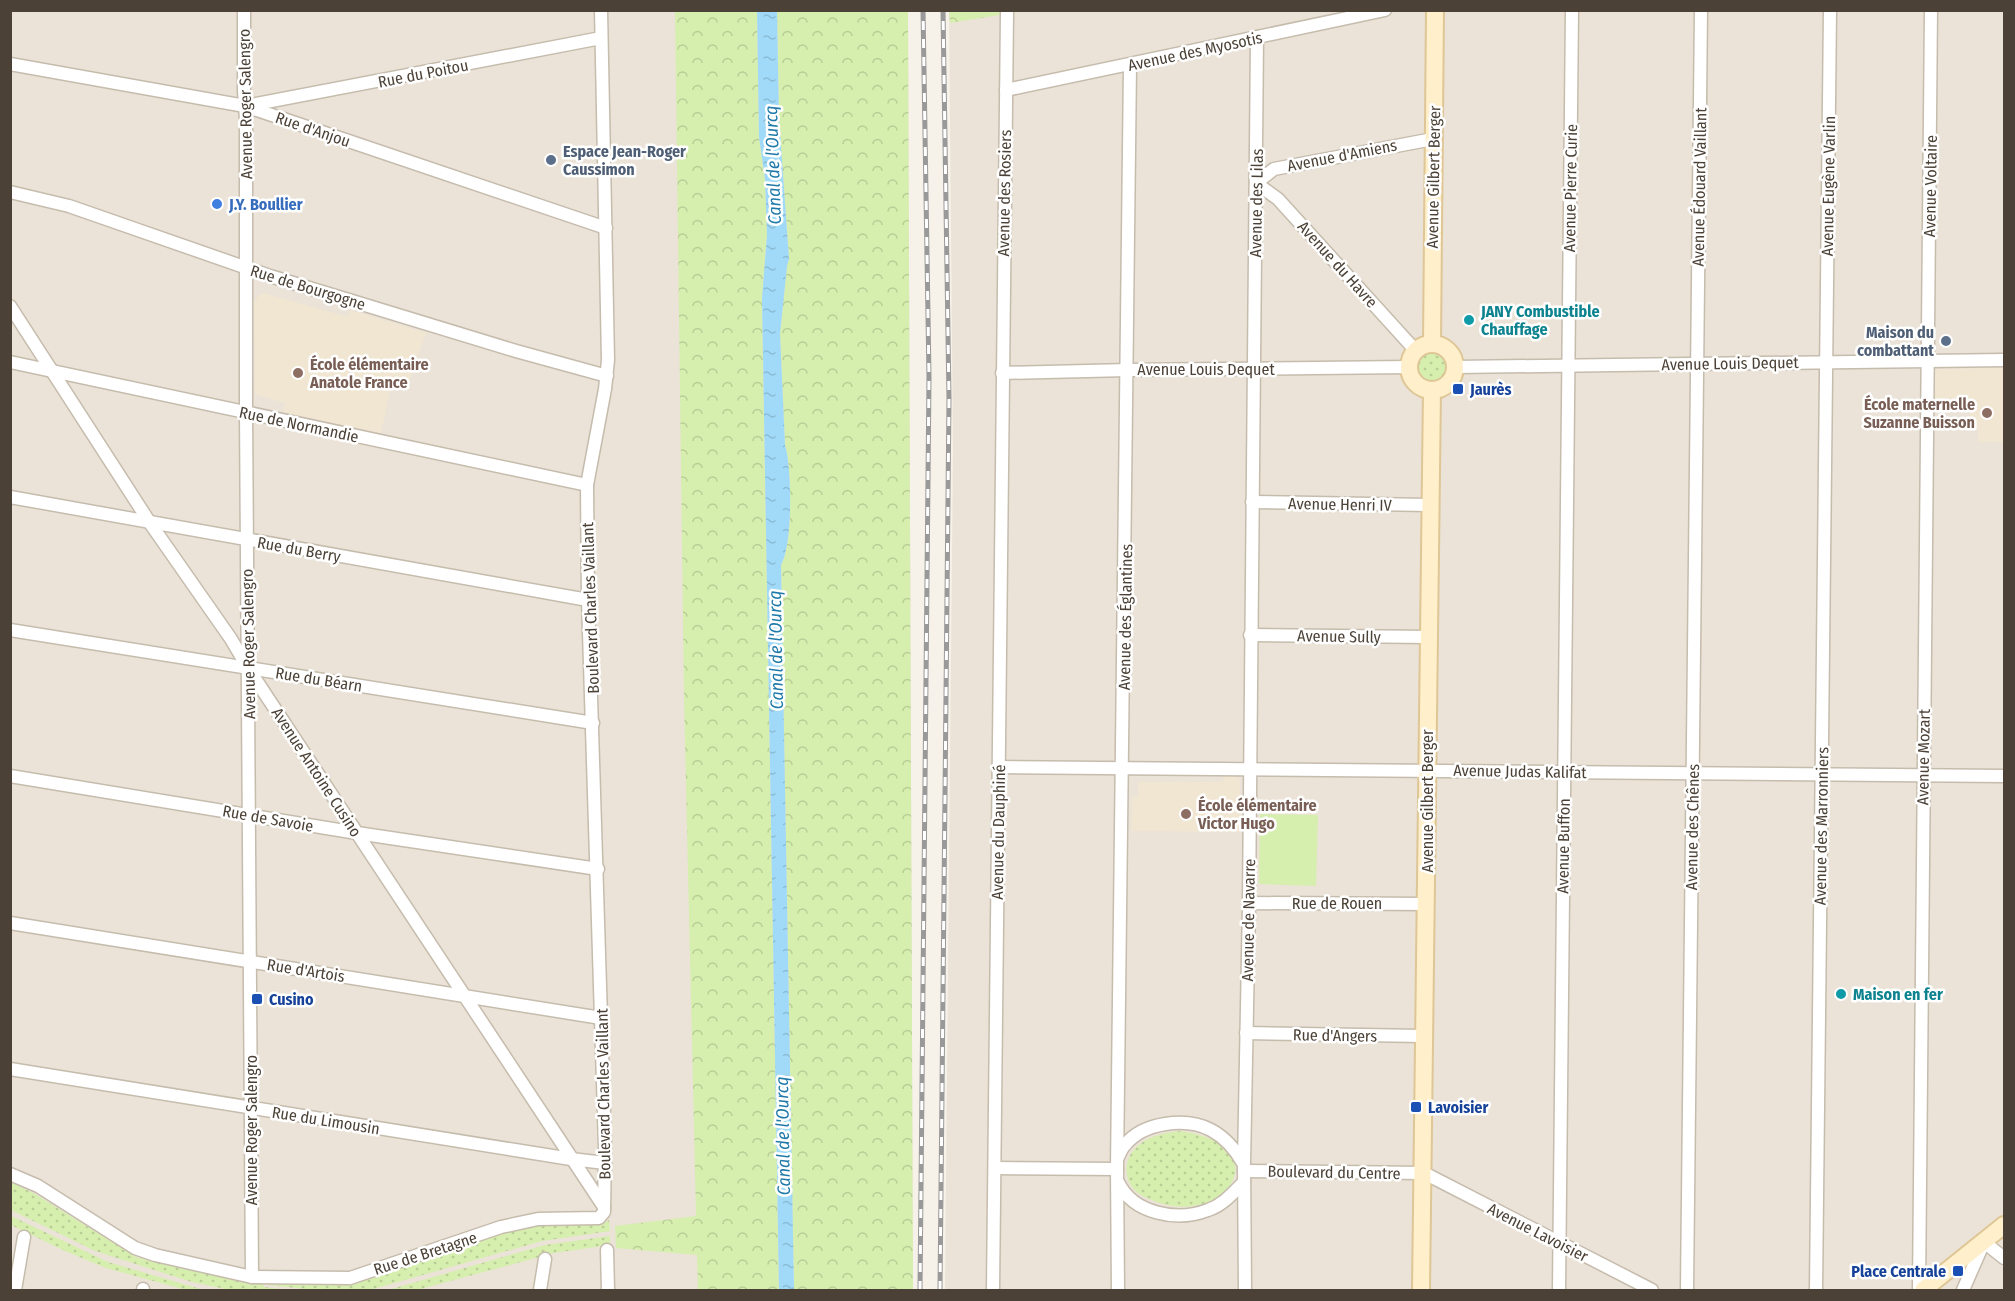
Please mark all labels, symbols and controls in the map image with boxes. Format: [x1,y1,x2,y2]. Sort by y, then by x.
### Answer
street label: Avenue des Myosotis [1126,28,1264,75]
street label: Avenue Roger Salengro [235,29,256,179]
street label: Rue du Poitou [376,55,470,92]
water label: Canal de l'Ourcq [760,105,786,225]
street label: Avenue Gilbert Berger [1423,105,1444,249]
street label: Avenue Édouard Vaillant [1689,107,1710,267]
street label: Rue d'Anjou [273,108,353,151]
street label: Avenue Eugène Varlin [1818,116,1839,256]
street label: Avenue Pierre Curie [1560,124,1581,252]
street label: Avenue des Rosiers [994,129,1015,257]
street label: Avenue Voltaire [1920,135,1941,237]
street label: Avenue d'Amiens [1286,136,1399,175]
place label: Espace Jean-Roger Caussimon [563,142,686,179]
street label: Avenue des Lilas [1246,148,1267,258]
marker: Espace Jean-Roger Caussimon [544,153,558,167]
place label: J.Y. Boullier [228,195,303,214]
marker: J.Y. Boullier [210,197,224,211]
street label: Avenue du Havre [1294,217,1382,312]
street label: Rue de Bourgogne [248,261,368,314]
place label: JANY Combustible Chauffage [1480,302,1600,339]
marker: JANY Combustible Chauffage [1462,313,1476,327]
place label: Maison du combattant [1857,323,1934,360]
marker: Maison du combattant [1939,334,1953,348]
street label: Avenue Louis Dequet [1661,353,1800,374]
place label: École élémentaire Anatole France [309,354,429,392]
street label: Avenue Louis Dequet [1137,360,1275,379]
marker: École élémentaire Anatole France [291,366,305,380]
place label: Jaurès [1469,380,1511,399]
marker: Jaurès [1451,382,1465,396]
place label: École maternelle Suzanne Buisson [1863,394,1975,432]
street label: Rue de Normandie [237,403,361,446]
marker: École maternelle Suzanne Buisson [1980,406,1994,420]
street label: Avenue Henri IV [1288,494,1393,515]
street label: Boulevard Charles Vaillant [578,521,603,694]
street label: Rue du Berry [256,533,343,566]
street label: Avenue des Églantines [1115,543,1136,690]
street label: Avenue Roger Salengro [238,569,259,719]
water label: Canal de l'Ourcq [764,590,788,710]
street label: Avenue Sully [1297,626,1382,647]
street label: Rue du Béarn [274,663,364,696]
street label: Avenue Antoine Cusino [268,704,365,840]
street label: Avenue Mozart [1913,708,1934,805]
street label: Avenue Gilbert Berger [1418,729,1437,873]
street label: Avenue des Marronniers [1811,747,1832,905]
street label: Avenue Judas Kalifat [1453,761,1588,782]
street label: Avenue des Chênes [1682,763,1703,890]
street label: Avenue du Dauphiné [988,764,1009,900]
place label: École élémentaire Victor Hugo [1197,795,1317,833]
street label: Avenue Buffon [1553,798,1574,894]
street label: Rue de Savoie [221,801,315,836]
marker: École élémentaire Victor Hugo [1179,807,1193,821]
street label: Avenue de Navarre [1238,858,1259,982]
street label: Rue de Rouen [1292,894,1382,913]
street label: Rue d'Artois [266,955,346,986]
place label: Maison en fer [1853,985,1943,1004]
marker: Maison en fer [1834,987,1848,1001]
place label: Cusino [269,990,314,1009]
marker: Cusino [250,992,264,1006]
street label: Boulevard Charles Vaillant [592,1007,614,1180]
street label: Rue d'Angers [1293,1025,1377,1046]
street label: Avenue Roger Salengro [242,1055,261,1205]
water label: Canal de l'Ourcq [771,1076,795,1196]
place label: Lavoisier [1428,1098,1488,1117]
marker: Lavoisier [1409,1100,1423,1114]
street label: Rue du Limousin [271,1103,381,1138]
street label: Boulevard du Centre [1267,1162,1401,1183]
street label: Avenue Lavoisier [1484,1199,1592,1266]
street label: Rue de Bretagne [371,1228,479,1279]
place label: Place Centrale [1851,1262,1946,1281]
marker: Place Centrale [1951,1264,1965,1278]

